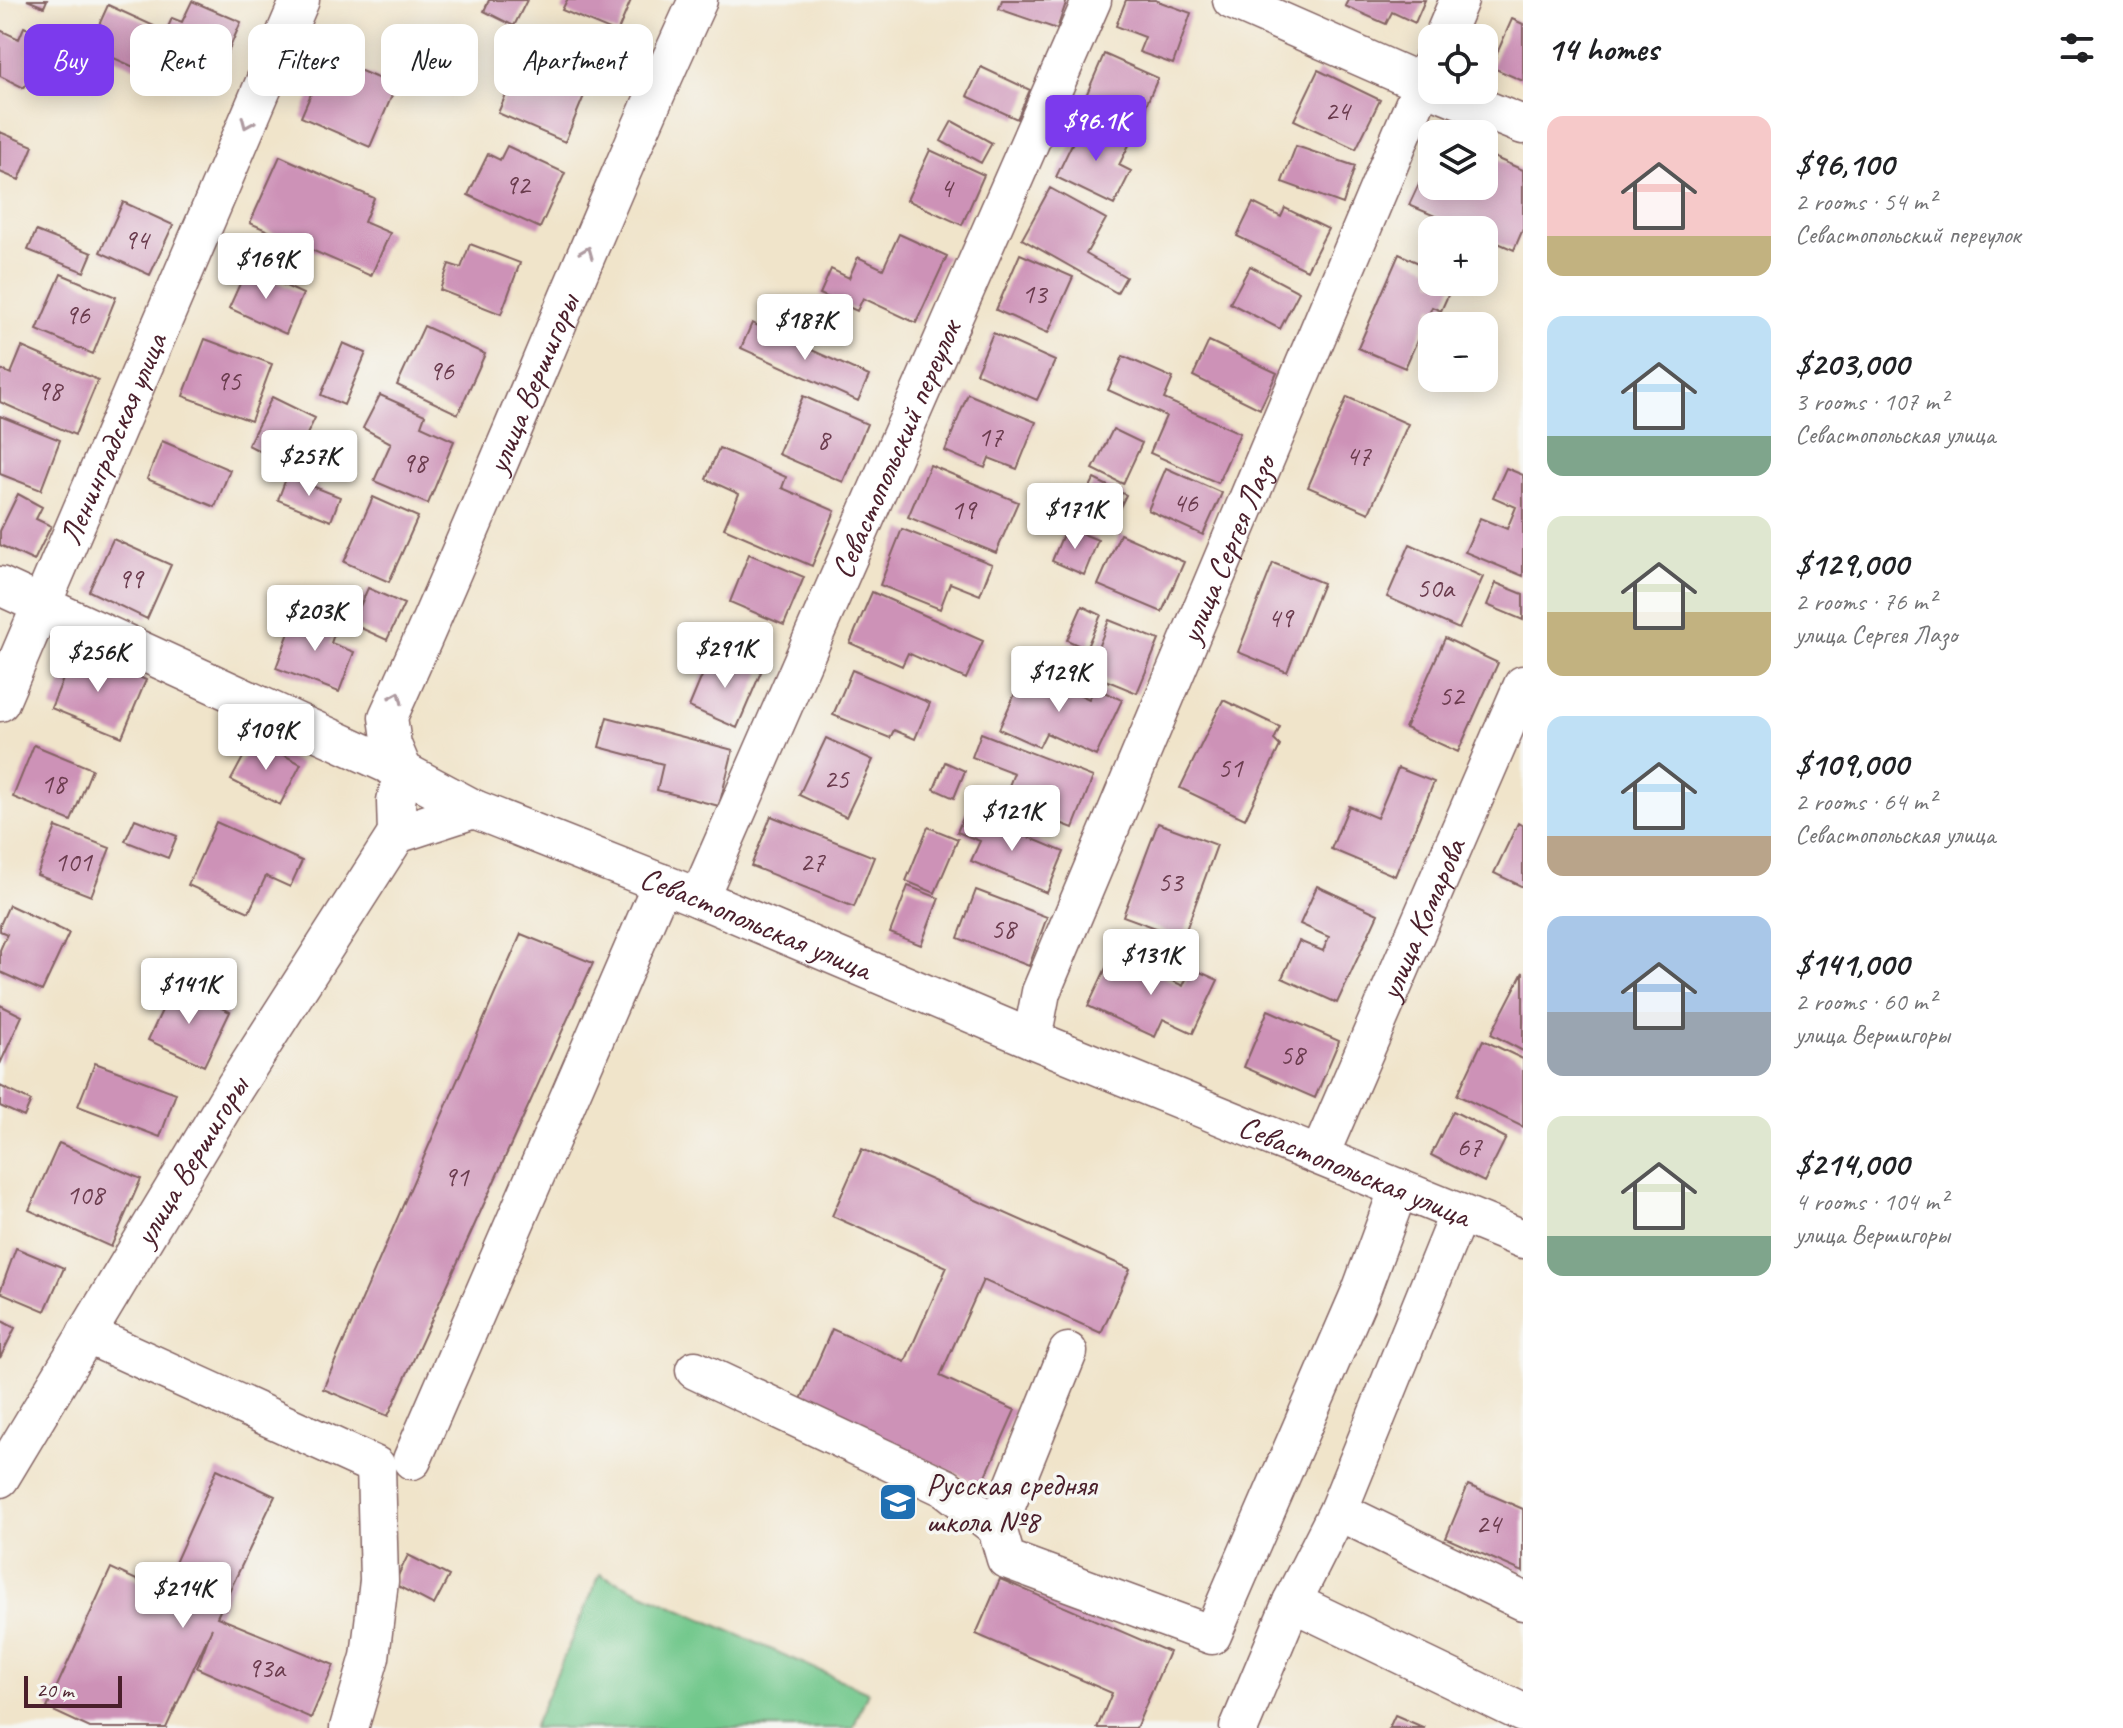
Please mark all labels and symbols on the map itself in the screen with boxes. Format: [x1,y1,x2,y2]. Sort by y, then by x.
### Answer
house number: 24 [1324,93,1352,128]
pin: $96.1K [1031,95,1161,163]
one-way arrow [241,115,257,129]
house number: 92 [504,167,532,202]
house number: 4 [940,170,955,205]
house number: 94 [123,222,151,257]
pin: $169K [210,233,322,301]
one-way arrow [577,246,593,260]
house number: 13 [1021,276,1049,311]
street label: улица Вершигоры [476,286,589,481]
pin: $187K [749,294,861,362]
house number: 96 [64,297,91,332]
street label: Севастопольский переулок [821,311,972,585]
street label: Ленинградская улица [49,325,177,551]
house number: 96 [428,353,455,388]
house number: 95 [215,363,242,398]
house number: 98 [36,373,64,408]
house number: 17 [977,419,1004,454]
house number: 8 [817,422,832,457]
pin: $257K [253,430,365,498]
house number: 47 [1345,438,1372,473]
house number: 98 [401,445,429,480]
street label: улица Сергея Лазо [1169,446,1287,651]
pin: $171K [1019,483,1131,551]
house number: 46 [1172,485,1199,520]
house number: 19 [950,492,978,527]
house number: 99 [117,561,145,596]
house number: 50а [1416,570,1455,605]
pin: $203K [259,585,371,653]
house number: 49 [1267,600,1295,635]
pin: $291K [669,622,781,690]
pin: $256K [42,626,154,694]
pin: $129K [1003,646,1115,714]
house number: 52 [1438,678,1466,713]
one-way arrow [387,691,403,705]
pin: $109K [210,704,322,772]
house number: 51 [1217,750,1244,785]
house number: 25 [823,761,850,796]
house number: 18 [40,766,68,801]
pin: $121K [956,785,1068,853]
street label: улица Комарова [1369,831,1476,1008]
house number: 101 [54,844,93,879]
house number: 27 [799,844,826,879]
street label: Севастопольская улица [634,857,880,991]
house number: 53 [1157,864,1185,899]
house number: 58 [990,911,1018,946]
pin: $131K [1095,929,1207,997]
pin: $141K [133,958,245,1026]
house number: 58 [1279,1037,1307,1072]
street label: улица Вершигоры [123,1067,259,1255]
street label: Севастопольская улица [1233,1105,1479,1237]
house number: 67 [1456,1129,1483,1164]
house number: 91 [443,1159,470,1194]
house number: 108 [66,1177,106,1212]
place label: Русская средняя школа №8 [926,1464,1098,1542]
school or university icon: Русская средняя школа №8 [877,1481,919,1523]
house number: 24 [1475,1506,1503,1541]
pin: $214K [127,1562,239,1630]
house number: 93а [247,1650,286,1685]
scale bar [24,1672,122,1708]

